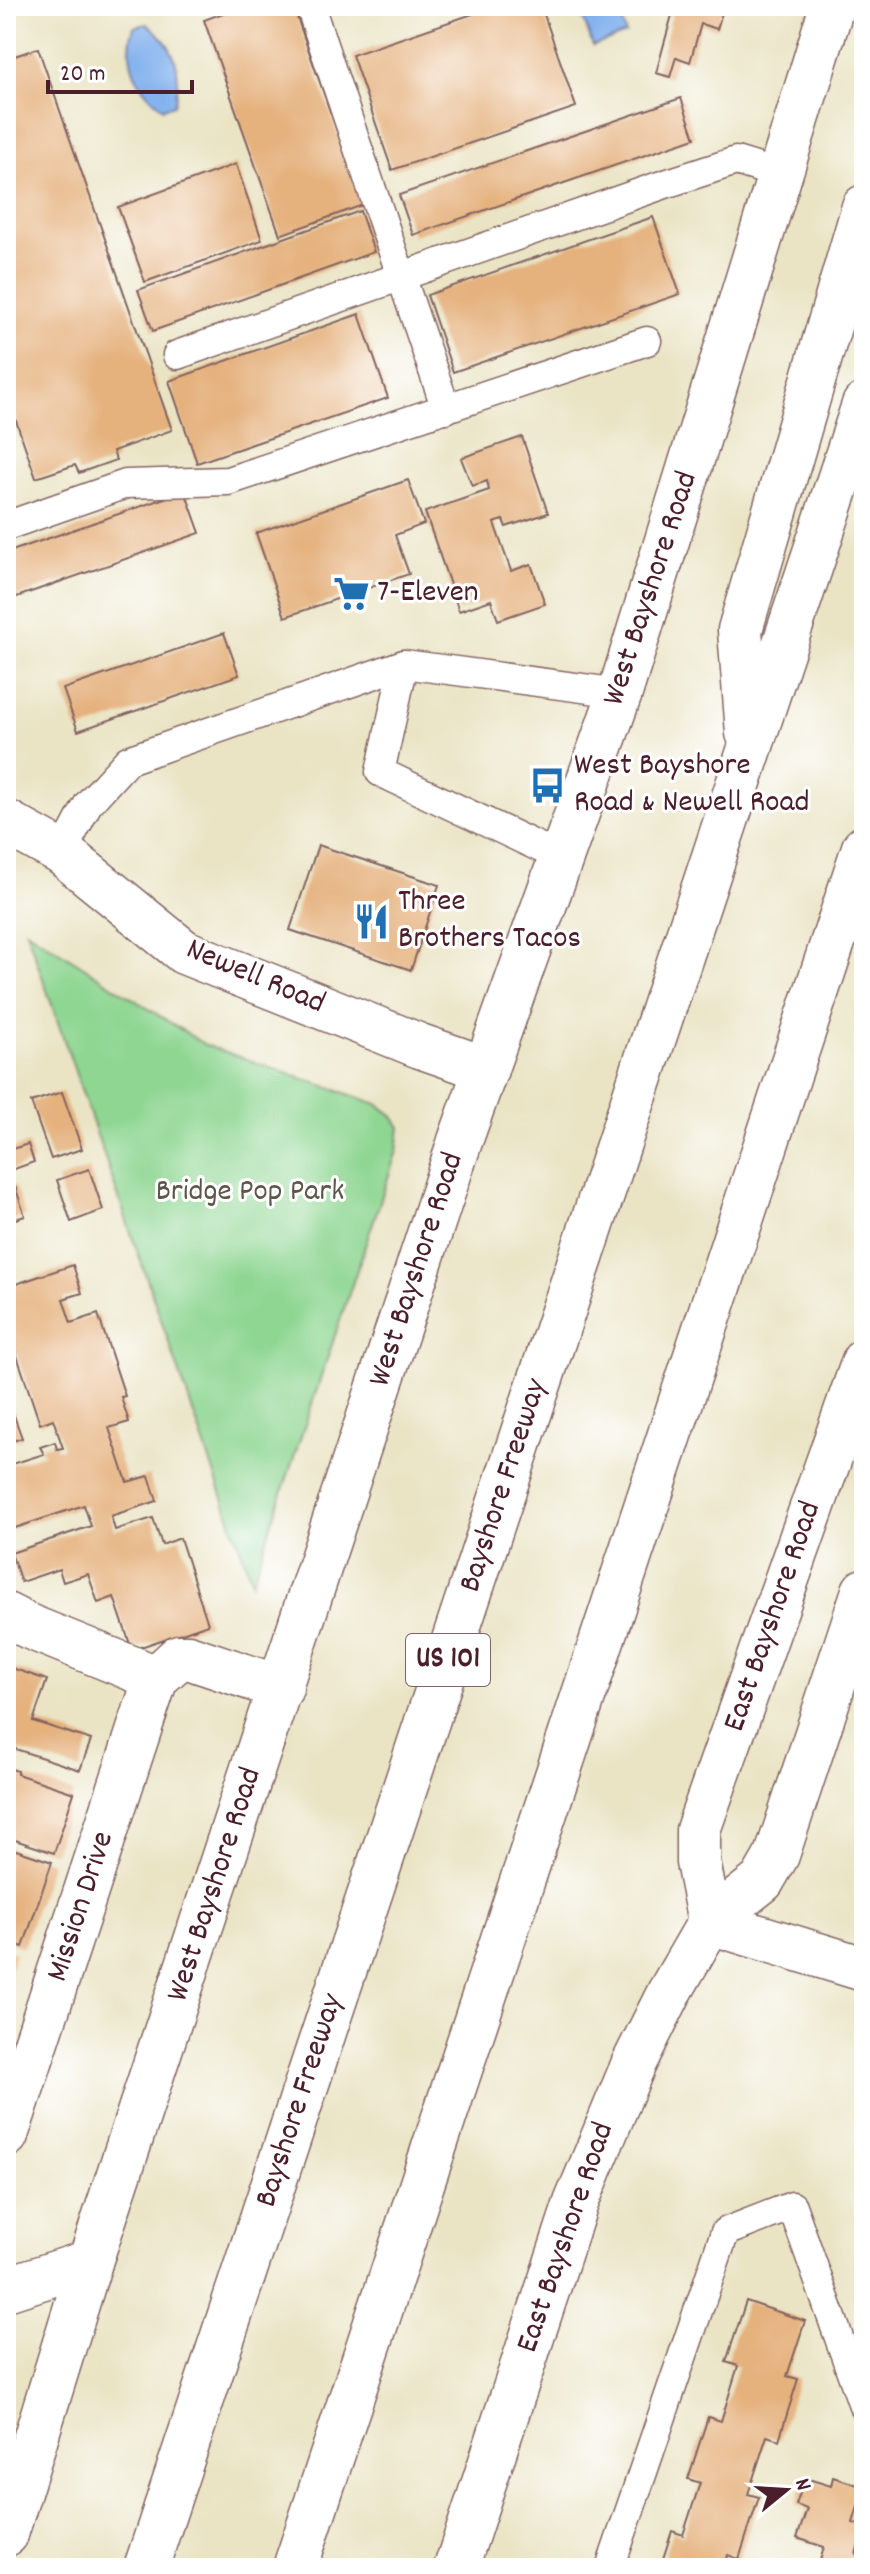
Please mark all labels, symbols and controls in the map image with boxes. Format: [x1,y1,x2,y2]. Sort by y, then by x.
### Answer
scale bar [48,44,192,94]
text: 20 m [60,58,106,92]
street label: West Bayshore Road [592,466,712,712]
place label: 7-Eleven [377,571,479,617]
supermarket icon: 7-Eleven [332,575,370,613]
place label: West Bayshore Road & Newell Road [574,744,810,827]
bus stop icon: West Bayshore Road & Newell Road [529,766,567,804]
place label: Three Brothers Tacos [398,880,581,963]
restaurant icon: Three Brothers Tacos [353,902,391,940]
street label: Newell Road [178,928,332,1028]
street label: West Bayshore Road [358,1147,478,1393]
park label: Bridge Pop Park [156,1170,344,1216]
street label: Bayshore Freeway [449,1372,561,1599]
street label: East Bayshore Road [713,1496,835,1738]
road number: US 101 [406,1634,490,1686]
street label: West Bayshore Road [156,1762,276,2008]
street label: Mission Drive [36,1826,128,1988]
street label: Bayshore Freeway [245,1987,357,2214]
street label: East Bayshore Road [506,2117,628,2359]
north arrow [746,2450,826,2530]
text: N [785,2475,818,2495]

